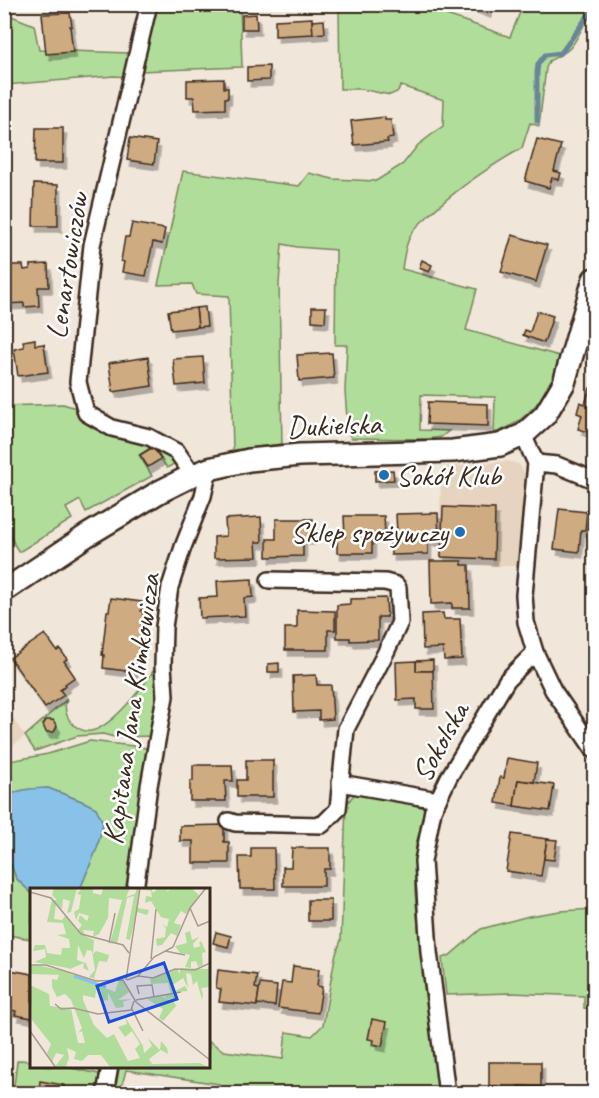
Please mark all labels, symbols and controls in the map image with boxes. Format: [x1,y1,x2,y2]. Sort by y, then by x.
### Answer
street label: Lenartowiczów [37,188,98,342]
street label: Dukielska [286,404,384,446]
place label: Sokół Klub [396,456,503,494]
marker: Sokół Klub [377,468,391,482]
place label: Sklep spożywczy [291,513,450,551]
marker: Sklep spożywczy [453,525,467,539]
street label: Kapitana Jana Klimkowicza [93,569,169,847]
street label: Sokolska [403,693,479,788]
inset map [30,888,210,1068]

